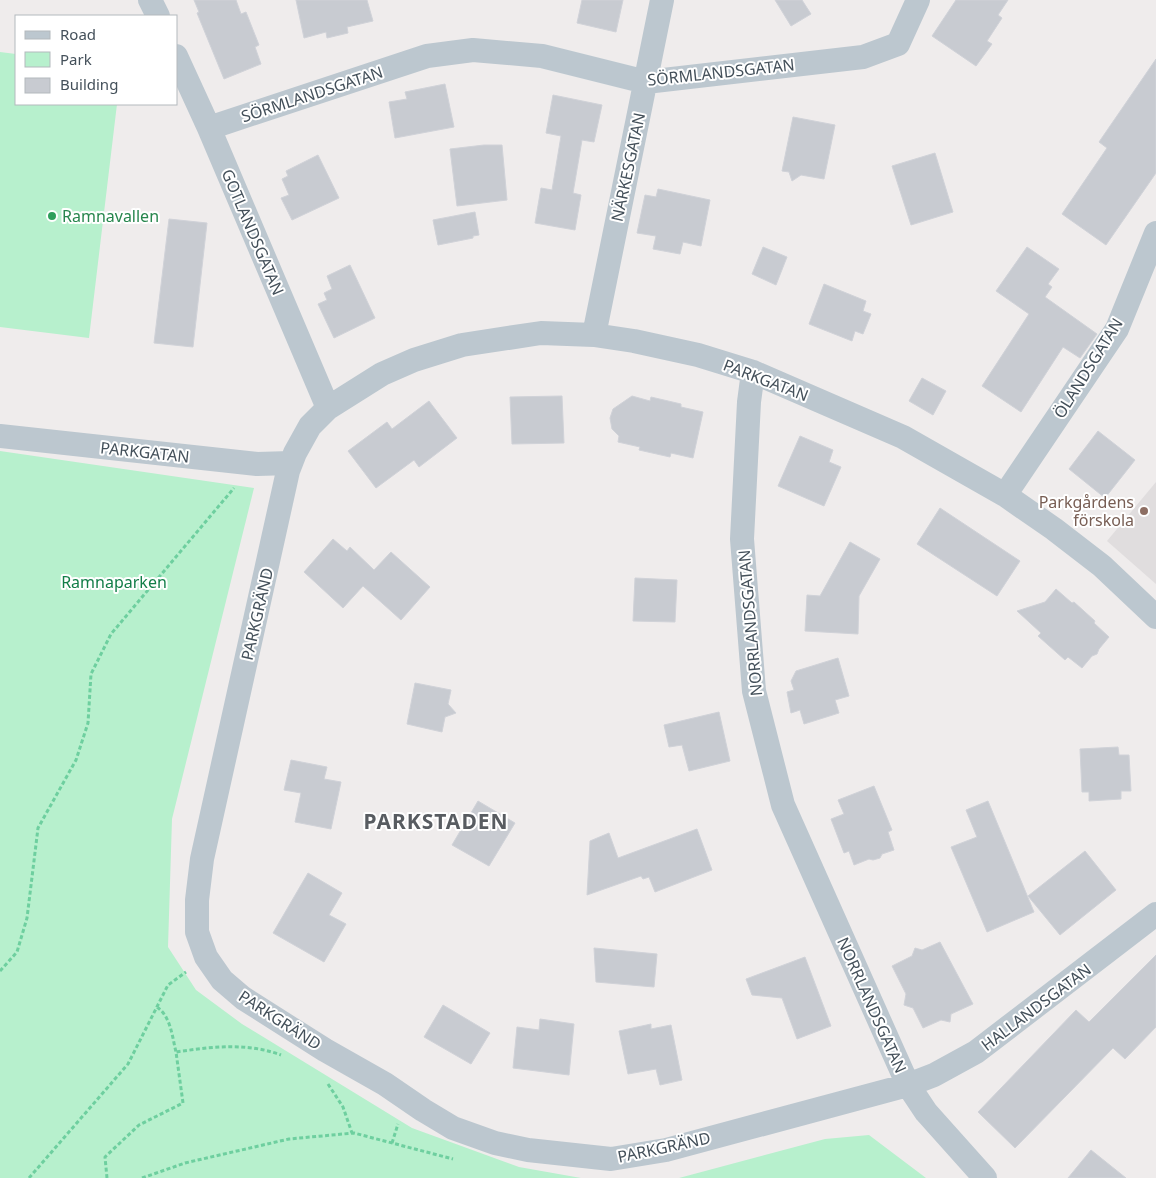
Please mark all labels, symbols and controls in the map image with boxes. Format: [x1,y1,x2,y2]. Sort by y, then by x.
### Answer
legend [15,15,178,105]
text: Road [60,24,96,44]
text: Park [60,49,92,69]
street label: SÖRMLANDSGATAN [646,53,796,91]
street label: SÖRMLANDSGATAN [238,61,386,127]
text: Building [60,74,118,94]
street label: NÄRKESGATAN [606,111,650,223]
street label: GOTLANDSGATAN [217,166,289,298]
place label: Ramnavallen [62,205,159,227]
marker: Ramnavallen [46,210,58,222]
street label: ÖLANDSGATAN [1048,314,1128,422]
street label: PARKGATAN [720,354,812,406]
street label: PARKGATAN [99,436,191,468]
place label: Parkgårdens förskola [1039,491,1134,531]
marker: Parkgårdens förskola [1138,505,1150,517]
street label: NORRLANDSGATAN [733,549,767,697]
street label: PARKGRÄND [236,566,278,662]
park label: Ramnaparken [61,571,167,593]
district label: PARKSTADEN [363,807,509,835]
street label: NORRLANDSGATAN [832,934,912,1076]
street label: HALLANDSGATAN [976,958,1096,1056]
street label: PARKGRÄND [234,985,326,1055]
street label: PARKGRÄND [616,1126,712,1168]

